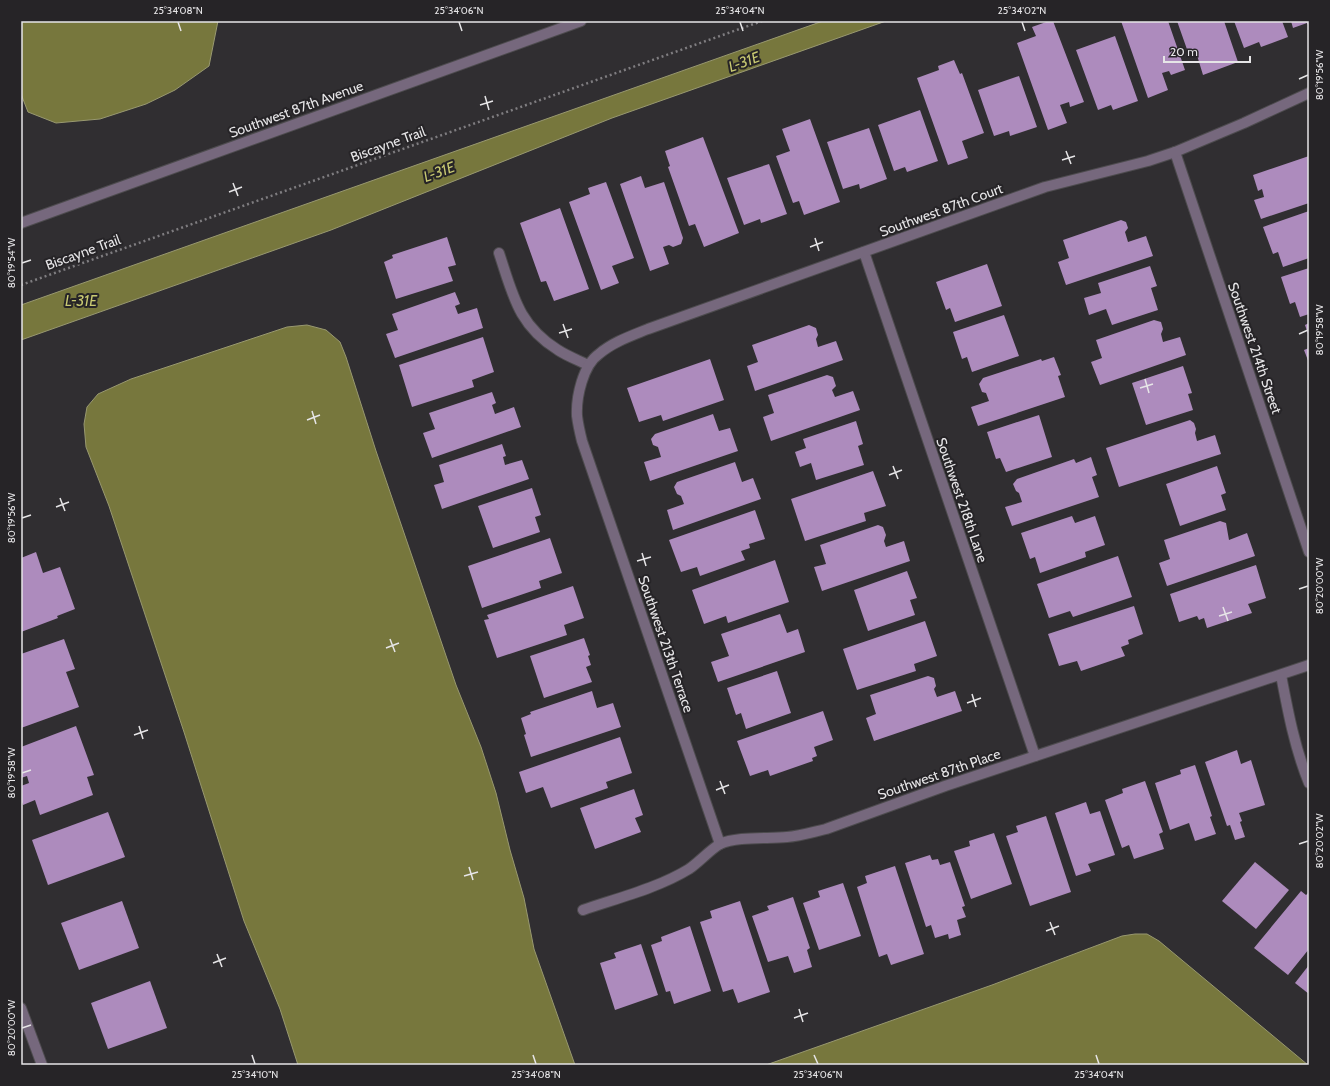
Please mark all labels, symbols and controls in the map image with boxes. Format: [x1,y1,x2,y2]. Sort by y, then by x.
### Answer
text: 25°34'08"N [153,4,203,17]
text: 25°34'06"N [434,4,484,17]
text: 25°34'04"N [715,4,765,17]
text: 25°34'02"N [998,4,1046,17]
scale bar [1164,38,1250,64]
text: 20 m [1170,44,1198,59]
water label: L-31E [726,48,763,76]
text: 80°19'56"W [1313,49,1326,100]
street label: Southwest 87th Avenue [226,76,366,142]
street label: Biscayne Trail [348,122,429,166]
water label: L-31E [421,158,458,186]
street label: Southwest 87th Court [877,179,1005,241]
street label: Biscayne Trail [43,230,124,274]
text: 80°19'54"W [5,237,18,288]
street label: Southwest 214th Street [1224,280,1286,416]
water label: L-31E [65,292,98,310]
text: 80°19'58"W [1313,304,1326,355]
street label: Southwest 218th Lane [932,435,992,565]
text: 80°19'56"W [5,492,18,543]
text: 80°20'00"W [1313,557,1326,614]
street label: Southwest 213th Terrace [634,573,698,715]
street label: Southwest 87th Place [875,745,1003,803]
text: 80°19'58"W [5,747,18,798]
text: 80°20'02"W [1313,813,1326,868]
text: 80°20'00"W [5,999,18,1056]
text: 25°34'10"N [232,1068,278,1081]
text: 25°34'08"N [511,1068,561,1081]
text: 25°34'06"N [793,1068,843,1081]
text: 25°34'04"N [1074,1068,1124,1081]

